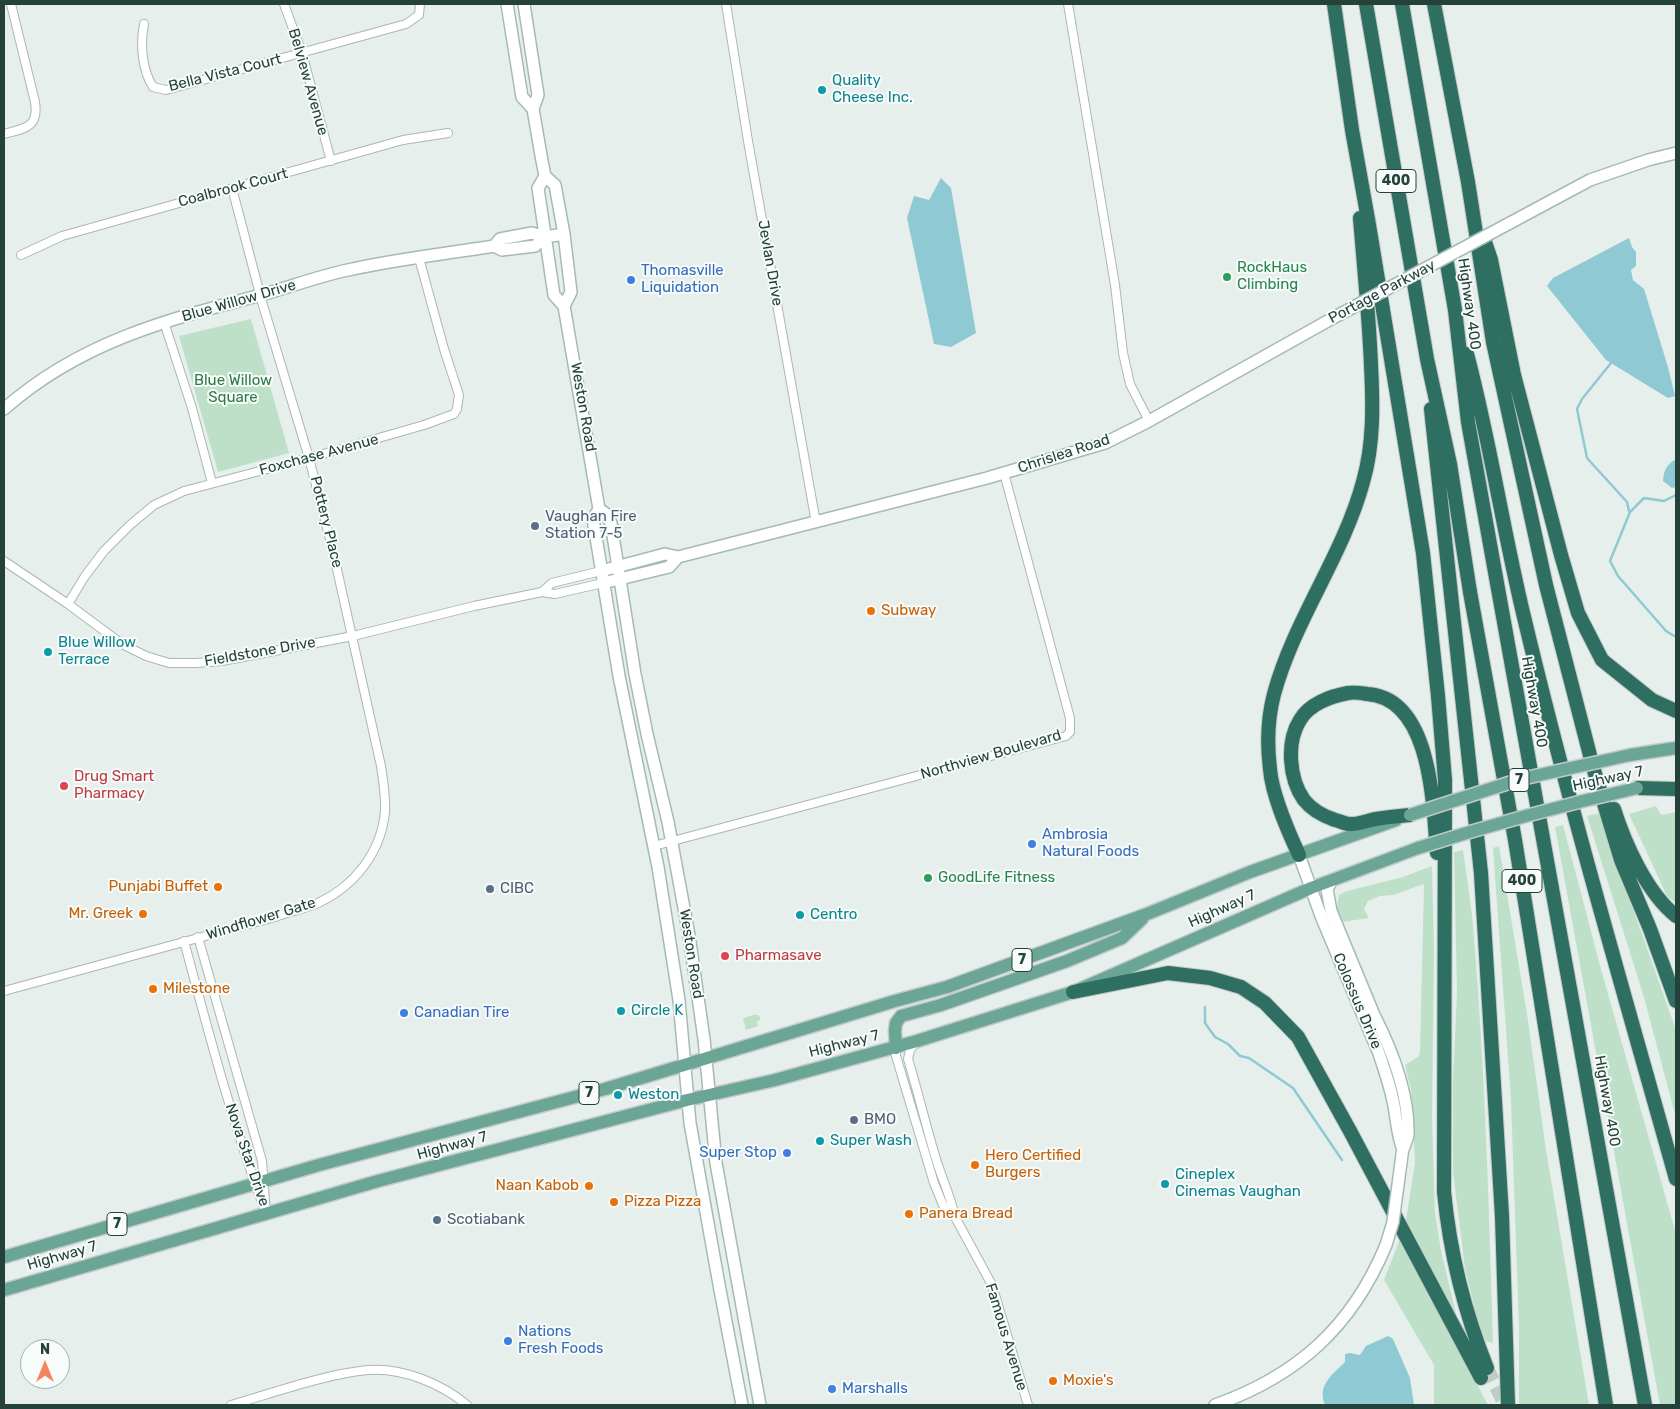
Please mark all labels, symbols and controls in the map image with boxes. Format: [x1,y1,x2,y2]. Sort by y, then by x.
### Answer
street label: Belview Avenue [284,26,332,138]
street label: Bella Vista Court [167,50,283,96]
place label: Quality Cheese Inc. [832,72,913,107]
marker: Quality Cheese Inc. [816,84,828,96]
street label: Coalbrook Court [176,165,290,211]
road number: 400 [1376,170,1416,192]
street label: Jevlan Drive [754,219,786,307]
street label: Portage Parkway [1326,256,1438,328]
street label: Highway 400 [1454,257,1484,351]
place label: RockHaus Climbing [1237,259,1307,294]
place label: Thomasville Liquidation [641,262,724,297]
marker: RockHaus Climbing [1221,271,1233,283]
marker: Thomasville Liquidation [625,274,637,286]
street label: Blue Willow Drive [180,276,298,326]
street label: Weston Road [566,361,600,453]
park label: Blue Willow Square [194,372,272,407]
street label: Foxchase Avenue [257,430,381,480]
street label: Chrislea Road [1016,431,1112,477]
street label: Pottery Place [306,474,346,570]
place label: Vaughan Fire Station 7-5 [545,508,637,543]
marker: Vaughan Fire Station 7-5 [529,520,541,532]
place label: Subway [881,602,936,620]
marker: Subway [865,605,877,617]
street label: Fieldstone Drive [203,633,317,671]
place label: Blue Willow Terrace [58,634,136,669]
marker: Blue Willow Terrace [42,646,54,658]
street label: Highway 400 [1517,655,1551,749]
street label: Northview Boulevard [919,726,1063,784]
street label: Highway 7 [1571,763,1645,795]
place label: Drug Smart Pharmacy [74,768,154,803]
road number: 7 [1509,768,1529,792]
marker: Drug Smart Pharmacy [58,780,70,792]
place label: Ambrosia Natural Foods [1042,826,1139,861]
marker: Ambrosia Natural Foods [1026,838,1038,850]
place label: GoodLife Fitness [938,869,1055,887]
road number: 400 [1502,869,1542,892]
marker: GoodLife Fitness [922,872,934,884]
place label: Punjabi Buffet [108,878,208,896]
place label: CIBC [500,880,534,898]
marker: Punjabi Buffet [212,881,224,893]
marker: CIBC [484,883,496,895]
street label: Highway 7 [1186,886,1258,932]
street label: Windflower Gate [204,894,318,944]
place label: Mr. Greek [68,905,133,923]
place label: Centro [810,906,857,924]
marker: Mr. Greek [137,908,149,920]
street label: Weston Road [675,908,707,1000]
marker: Centro [794,909,806,921]
place label: Pharmasave [735,947,822,965]
road number: 7 [1012,948,1032,972]
marker: Pharmasave [719,950,731,962]
street label: Colossus Drive [1329,950,1385,1052]
place label: Milestone [163,980,230,998]
marker: Milestone [147,983,159,995]
place label: Circle K [631,1002,683,1020]
place label: Canadian Tire [414,1004,509,1022]
marker: Circle K [615,1005,627,1017]
marker: Canadian Tire [398,1007,410,1019]
street label: Highway 7 [807,1027,881,1061]
street label: Highway 400 [1590,1054,1624,1148]
road number: 7 [579,1082,599,1104]
place label: Weston [628,1086,679,1104]
marker: Weston [612,1089,624,1101]
street label: Nova Star Drive [221,1101,273,1209]
place label: BMO [864,1111,896,1129]
marker: BMO [848,1114,860,1126]
street label: Highway 7 [415,1128,489,1164]
place label: Super Wash [830,1132,912,1150]
marker: Super Wash [814,1135,826,1147]
place label: Super Stop [699,1144,777,1162]
marker: Super Stop [781,1147,793,1159]
place label: Hero Certified Burgers [985,1147,1081,1182]
marker: Hero Certified Burgers [969,1159,981,1171]
place label: Cineplex Cinemas Vaughan [1175,1166,1301,1201]
place label: Naan Kabob [496,1177,579,1195]
marker: Cineplex Cinemas Vaughan [1159,1178,1171,1190]
marker: Naan Kabob [583,1180,595,1192]
place label: Pizza Pizza [624,1193,701,1211]
marker: Pizza Pizza [608,1196,620,1208]
place label: Panera Bread [919,1205,1013,1223]
marker: Panera Bread [903,1208,915,1220]
place label: Scotiabank [447,1211,525,1229]
road number: 7 [107,1212,127,1236]
marker: Scotiabank [431,1214,443,1226]
street label: Highway 7 [25,1237,99,1275]
street label: Famous Avenue [981,1281,1031,1393]
place label: Nations Fresh Foods [518,1323,603,1358]
marker: Nations Fresh Foods [502,1335,514,1347]
north arrow [20,1339,70,1389]
text: N [40,1341,50,1358]
place label: Moxie's [1063,1372,1114,1390]
marker: Moxie's [1047,1375,1059,1387]
place label: Marshalls [842,1380,908,1398]
marker: Marshalls [826,1383,838,1395]

